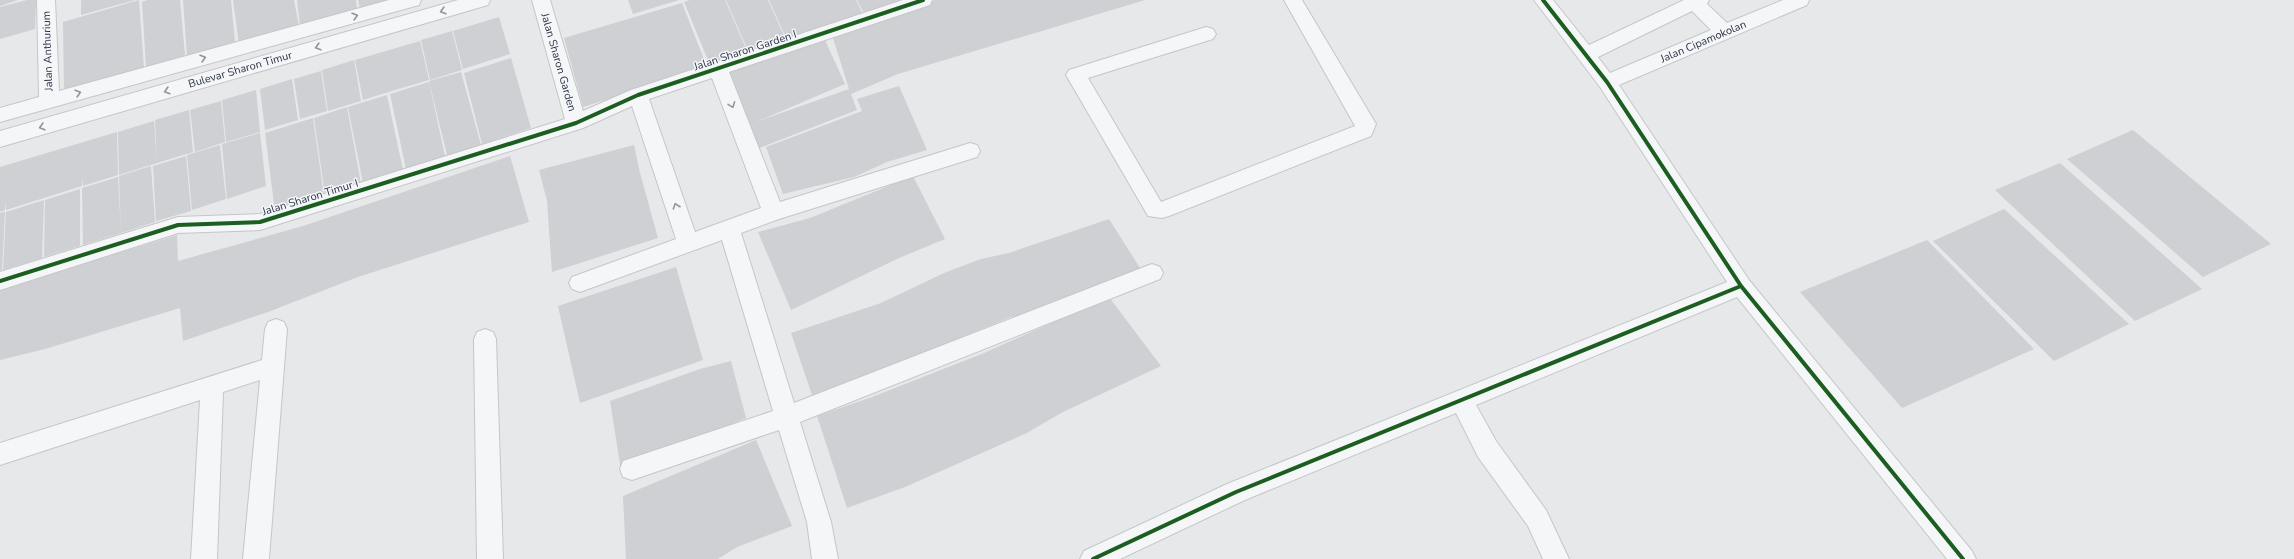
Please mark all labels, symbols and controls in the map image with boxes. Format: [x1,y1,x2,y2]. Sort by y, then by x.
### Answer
one-way arrow [440,6,447,15]
street label: Jalan Sharon Garden [537,10,580,113]
street label: Jalan Anthurium [39,11,56,92]
one-way arrow [352,12,359,21]
street label: Jalan Cipamokolan [1657,17,1749,67]
street label: Jalan Sharon Garden I [691,27,798,74]
one-way arrow [315,42,322,51]
street label: Bulevar Sharon Timur [186,47,294,91]
one-way arrow [200,55,206,63]
one-way arrow [163,86,170,95]
one-way arrow [75,90,81,98]
one-way arrow [727,102,735,109]
one-way arrow [39,122,46,131]
street label: Jalan Sharon Timur I [259,176,360,220]
one-way arrow [672,203,681,210]

